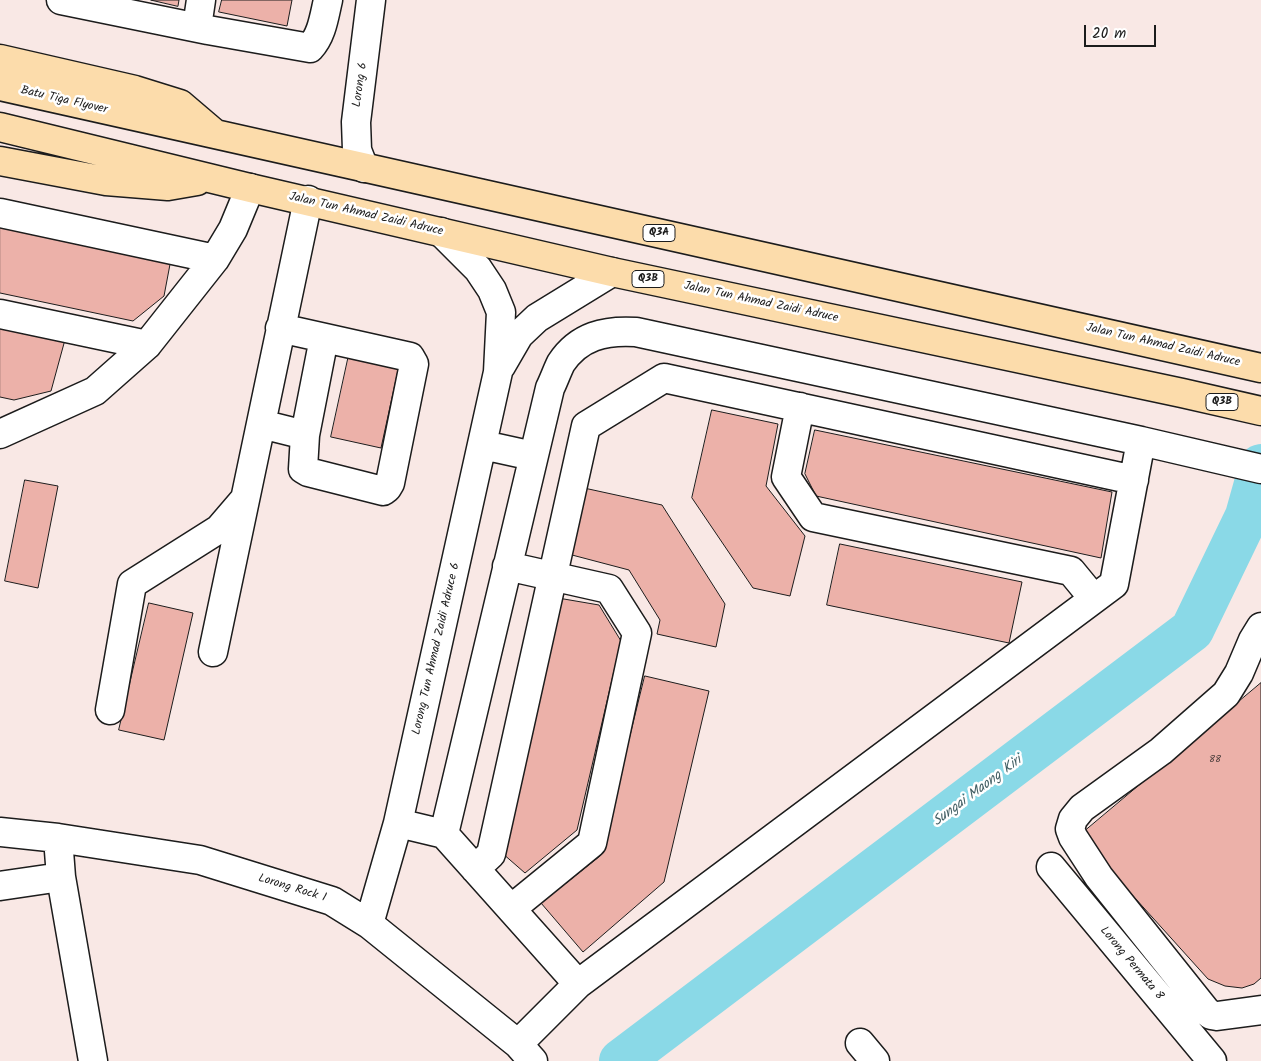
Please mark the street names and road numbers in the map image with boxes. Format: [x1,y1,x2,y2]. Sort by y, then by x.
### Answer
street label: Lorong 6 [351,62,371,108]
street label: Batu Tiga Flyover [19,84,109,118]
street label: Jalan Tun Ahmad Zaidi Adruce [288,190,444,240]
road number: Q3A [643,224,675,242]
road number: Q3B [632,270,664,288]
street label: Jalan Tun Ahmad Zaidi Adruce [682,280,840,326]
street label: Jalan Tun Ahmad Zaidi Adruce [1085,321,1241,371]
road number: Q3B [1206,394,1238,411]
street label: Lorong Tun Ahmad Zaidi Adruce 6 [410,562,464,736]
street label: Lorong Rock 1 [256,872,328,906]
street label: Lorong Permata 8 [1096,924,1166,1004]

